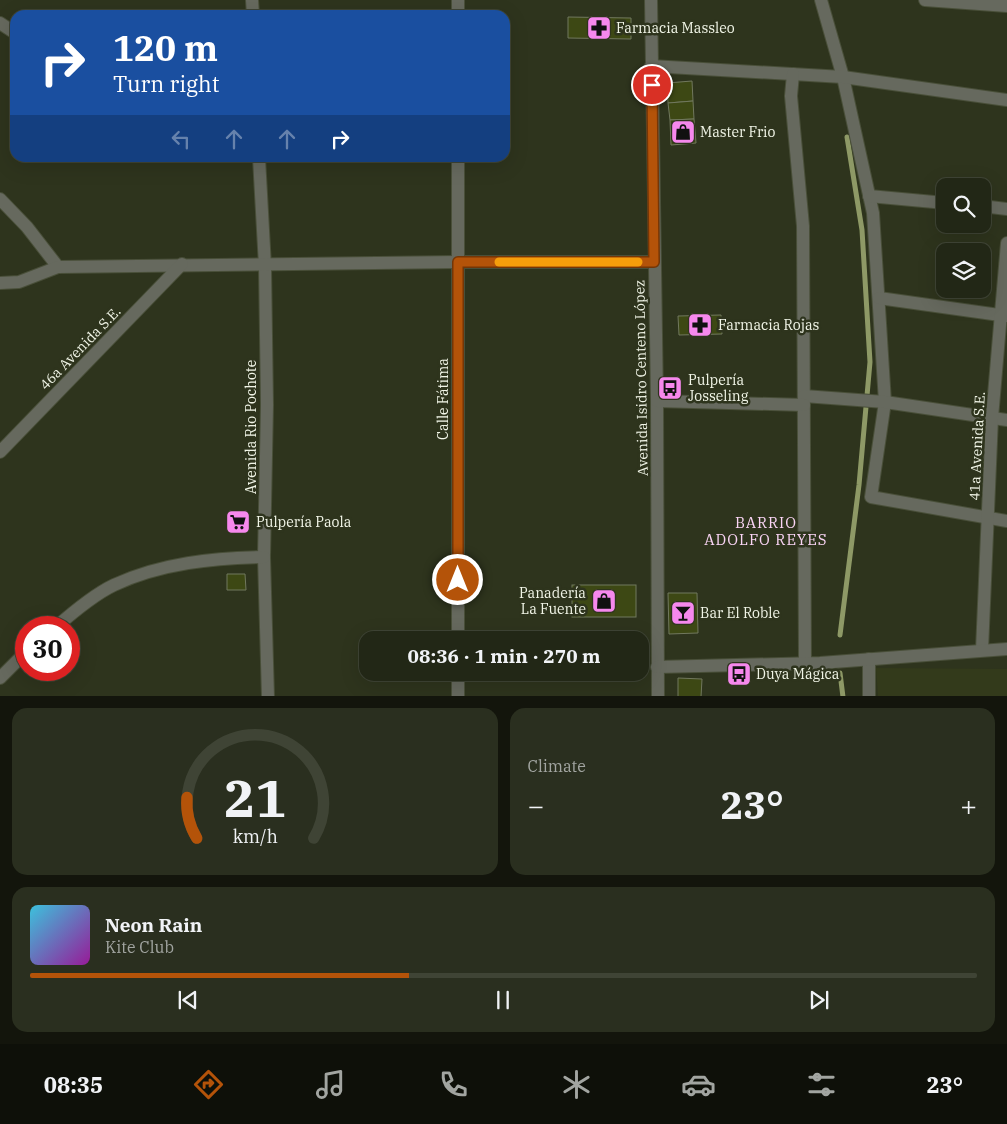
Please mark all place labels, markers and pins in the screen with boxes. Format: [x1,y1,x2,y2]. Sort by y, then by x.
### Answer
pharmacy icon: Farmacia Massleo [586,15,612,41]
place label: Farmacia Massleo [616,19,735,37]
pin [631,64,673,106]
shop icon: Master Frio [670,119,696,145]
place label: Master Frio [700,123,776,141]
pharmacy icon: Farmacia Rojas [687,312,713,338]
place label: Farmacia Rojas [718,316,820,334]
place label: Pulpería Josseling [688,371,749,405]
bus stop icon: Pulpería Josseling [657,375,683,401]
supermarket icon: Pulpería Paola [225,509,251,535]
place label: Pulpería Paola [256,513,352,531]
place label: Panadería La Fuente [519,584,586,618]
shop icon: Panadería La Fuente [591,588,617,614]
bar icon: Bar El Roble [670,600,696,626]
place label: Bar El Roble [700,604,780,622]
bus stop icon: Duya Mágica [726,661,752,687]
place label: Duya Mágica [756,665,840,683]

